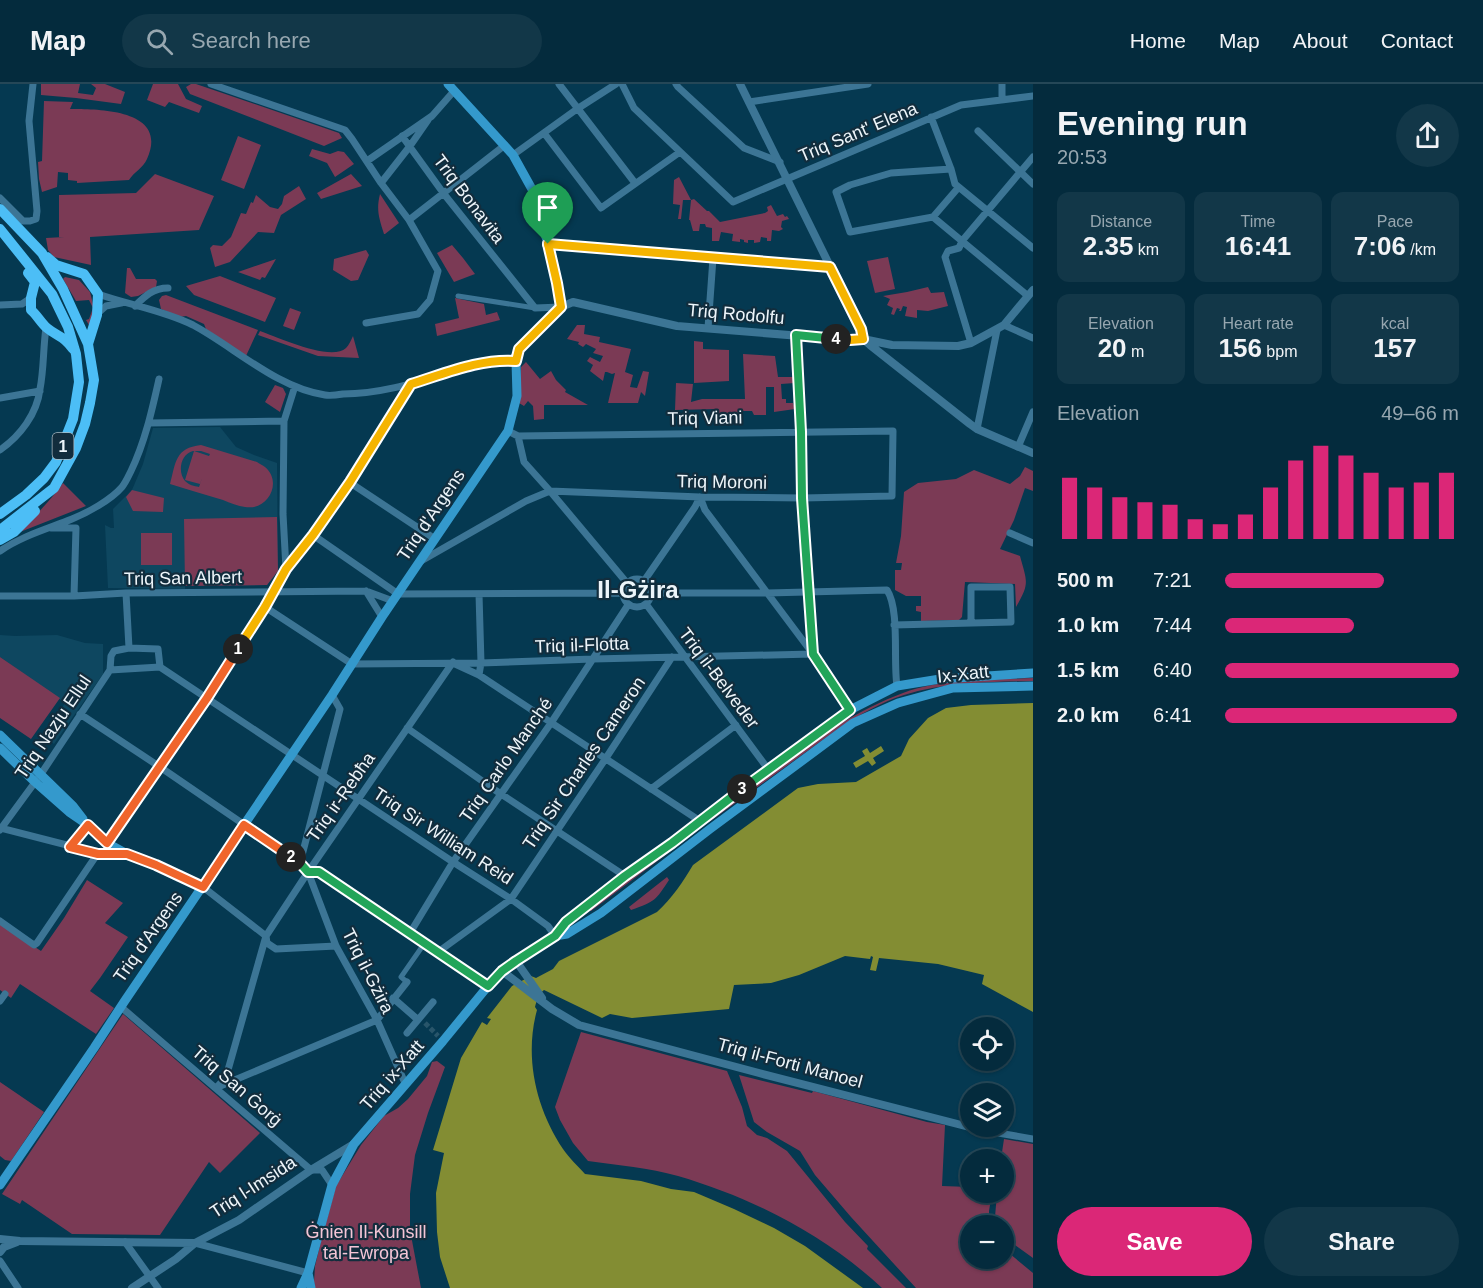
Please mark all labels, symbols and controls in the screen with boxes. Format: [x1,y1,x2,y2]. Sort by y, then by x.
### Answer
search box [122,14,542,68]
text: Map [30,25,86,56]
icon: search [143,25,176,58]
text: Search here [191,28,311,53]
text: Home [1130,29,1186,52]
text: Map [1219,29,1260,52]
text: About [1293,29,1348,52]
text: Contact [1381,29,1453,52]
street label: Triq Sant' Elena [796,98,921,166]
button: share [1396,104,1459,167]
text: Evening run [1057,105,1248,142]
text: 20:53 [1057,146,1107,168]
street label: Triq Bonavita [429,151,509,248]
pin [522,182,573,244]
icon: arrive [531,191,564,224]
text: Distance [1090,213,1152,230]
text: Time [1241,213,1275,230]
text: Pace [1377,213,1413,230]
text: 2.35 [1083,231,1133,261]
text: 16:41 [1225,231,1291,261]
text: 7:06 [1354,231,1406,261]
text: km [1133,241,1159,258]
text: /km [1406,241,1436,258]
street label: Triq Rodolfu [687,300,785,328]
text: Elevation [1088,315,1154,332]
text: Heart rate [1222,315,1294,332]
text: kcal [1381,315,1409,332]
pin: 4 [821,324,851,354]
text: 4 [832,330,840,347]
text: 20 [1098,333,1127,363]
text: 156 [1219,333,1262,363]
text: 157 [1373,333,1417,363]
text: m [1127,343,1144,360]
text: bpm [1262,343,1297,360]
text: Elevation [1057,402,1139,424]
text: 49–66 m [1381,402,1459,424]
street label: Triq Viani [667,407,743,429]
road number: 1 [52,433,74,459]
street label: Triq d'Argens [393,466,469,564]
street label: Triq Moroni [677,471,767,493]
street label: Triq San Albert [124,567,242,589]
text: 500 m [1057,569,1114,591]
text: 7:21 [1153,569,1192,591]
district label: Il-Gżira [597,576,679,603]
text: 1.0 km [1057,614,1119,636]
text: 7:44 [1153,614,1192,636]
street label: Triq il-Belveder [675,624,763,732]
street label: Triq il-Flotta [535,633,630,657]
pin: 1 [223,634,253,664]
text: 1 [234,640,242,657]
text: 1.5 km [1057,659,1119,681]
text: 6:40 [1153,659,1192,681]
street label: Ix-Xatt [936,661,990,687]
street label: Triq Nazju Ellul [11,672,95,782]
street label: Triq Sir Charles Cameron [519,673,649,853]
street label: Triq Carlo Manché [456,694,556,826]
text: 2.0 km [1057,704,1119,726]
text: 6:41 [1153,704,1192,726]
street label: Triq ir-Rebħa [303,748,380,845]
pin: 3 [727,774,757,804]
text: 3 [738,780,746,797]
street label: Triq Sir William Reid [369,783,517,889]
pin: 2 [276,842,306,872]
text: 2 [287,848,295,865]
street label: Triq d'Argens [109,888,187,986]
street label: Triq il-Gżira [338,925,398,1018]
map controls [960,1017,1014,1269]
button: locate [960,1017,1014,1071]
street label: Triq il-Forti Manoel [715,1034,865,1092]
street label: Triq ix-Xatt [356,1036,428,1114]
street label: Triq San Ġorġ [188,1041,287,1130]
button: layers [960,1083,1014,1137]
button: + [960,1149,1014,1203]
street label: Triq l-Imsida [206,1151,301,1222]
button: Save [1057,1207,1252,1276]
button: Share [1264,1207,1459,1276]
button: − [960,1215,1014,1269]
park label: Ġnien Il-Kunsill tal-Ewropa [305,1221,427,1263]

